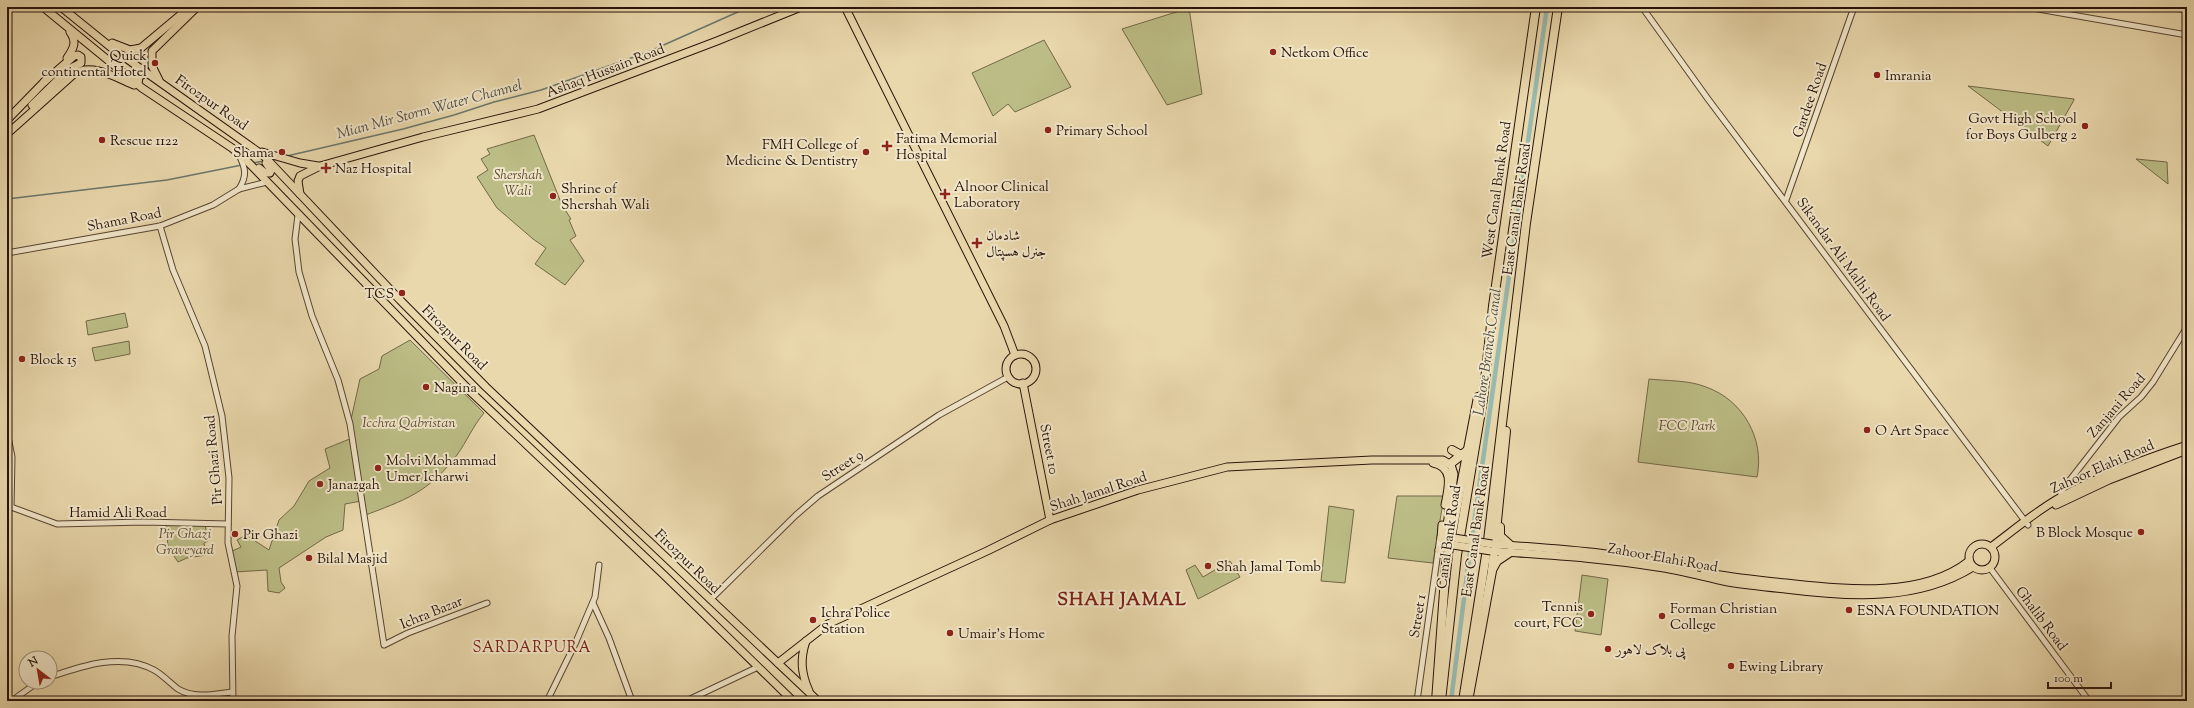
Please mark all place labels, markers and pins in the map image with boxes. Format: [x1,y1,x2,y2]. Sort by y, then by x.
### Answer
place label: Netkom Office [1281,44,1369,64]
place label: Quick continental Hotel [41,47,147,83]
marker: Netkom Office [1268,47,1278,57]
marker: Quick continental Hotel [150,58,160,68]
place label: Imrania [1885,67,1932,87]
marker: Imrania [1872,70,1882,80]
place label: Govt High School for Boys Gulberg 2 [1966,110,2077,146]
marker: Govt High School for Boys Gulberg 2 [2080,121,2090,131]
place label: Primary School [1056,122,1148,142]
marker: Primary School [1043,125,1053,135]
place label: Fatima Memorial Hospital [896,130,998,166]
place label: Rescue 1122 [110,132,179,152]
marker: Rescue 1122 [97,135,107,145]
place label: FMH College of Medicine & Dentistry [726,136,859,172]
marker: Fatima Memorial Hospital [881,140,893,152]
place label: Shama [233,144,275,164]
marker: Shama [277,147,287,157]
marker: FMH College of Medicine & Dentistry [861,147,871,157]
place label: Naz Hospital [335,160,412,180]
marker: Naz Hospital [320,162,332,174]
place label: Alnoor Clinical Laboratory [954,178,1049,214]
place label: Shrine of Shershah Wali [561,180,650,216]
marker: Alnoor Clinical Laboratory [939,188,951,200]
marker: Shrine of Shershah Wali [548,191,558,201]
place label: شادمان جنرل ہسپتال [986,227,1046,263]
marker: شادمان جنرل ہسپتال [971,237,983,249]
place label: TCS [365,285,394,305]
marker: TCS [397,288,407,298]
place label: Block 15 [30,351,77,371]
marker: Block 15 [17,354,27,364]
place label: Nagina [434,379,477,399]
marker: Nagina [421,382,431,392]
place label: O Art Space [1875,422,1949,442]
marker: O Art Space [1862,425,1872,435]
place label: Molvi Mohammad Umer Icharwi [386,452,497,488]
marker: Molvi Mohammad Umer Icharwi [373,463,383,473]
place label: Janazgah [327,476,380,496]
marker: Janazgah [315,479,325,489]
place label: B Block Mosque [2036,524,2133,544]
place label: Pir Ghazi [243,526,298,546]
marker: B Block Mosque [2136,527,2146,537]
marker: Pir Ghazi [230,529,240,539]
place label: Bilal Masjid [317,550,388,570]
marker: Bilal Masjid [304,553,314,563]
place label: Shah Jamal Tomb [1216,558,1321,578]
marker: Shah Jamal Tomb [1203,561,1213,571]
place label: Tennis court, FCC [1514,598,1583,634]
place label: Forman Christian College [1670,600,1777,636]
place label: ESNA FOUNDATION [1857,602,1999,622]
place label: Ichra Police Station [821,604,890,640]
marker: ESNA FOUNDATION [1844,605,1854,615]
marker: Tennis court, FCC [1586,609,1596,619]
marker: Forman Christian College [1657,611,1667,621]
marker: Ichra Police Station [808,615,818,625]
place label: Umair's Home [958,625,1045,645]
marker: Umair's Home [945,628,955,638]
place label: پی بلاک لاہور [1614,641,1686,661]
marker: پی بلاک لاہور [1603,644,1613,654]
place label: Ewing Library [1739,658,1824,678]
marker: Ewing Library [1726,661,1736,671]

